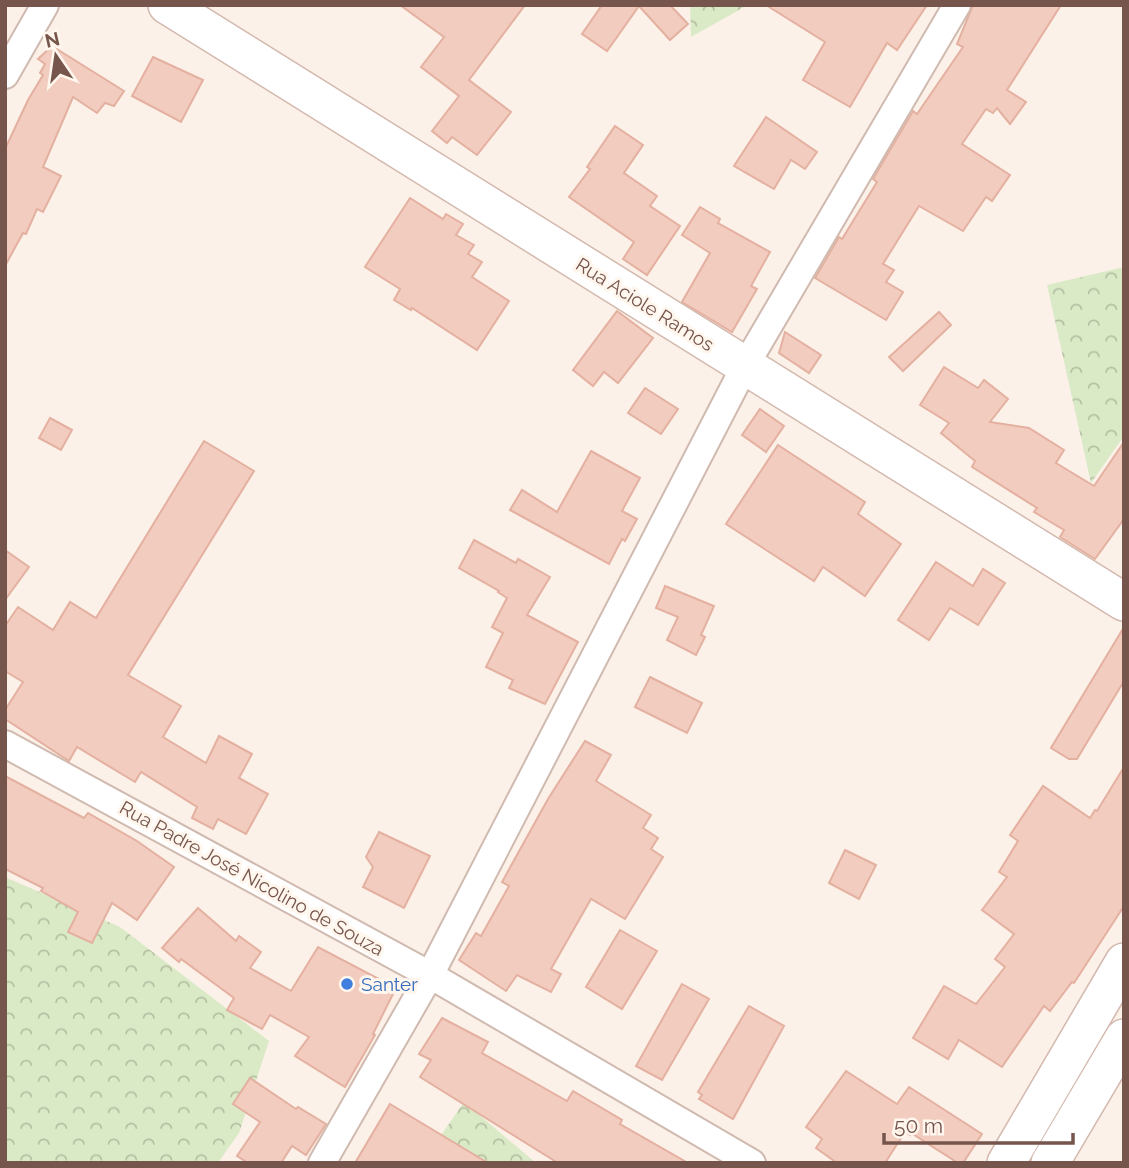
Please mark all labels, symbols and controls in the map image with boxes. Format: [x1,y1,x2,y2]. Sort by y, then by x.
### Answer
north arrow [21,21,91,91]
text: N [43,27,62,52]
street label: Rua Aciole Ramos [572,253,718,355]
street label: Rua Padre José Nicolino de Souza [116,796,388,960]
place label: Santer [361,973,418,995]
marker: Santer [339,976,355,992]
scale bar [884,1102,1073,1146]
text: 50 m [894,1113,943,1138]

